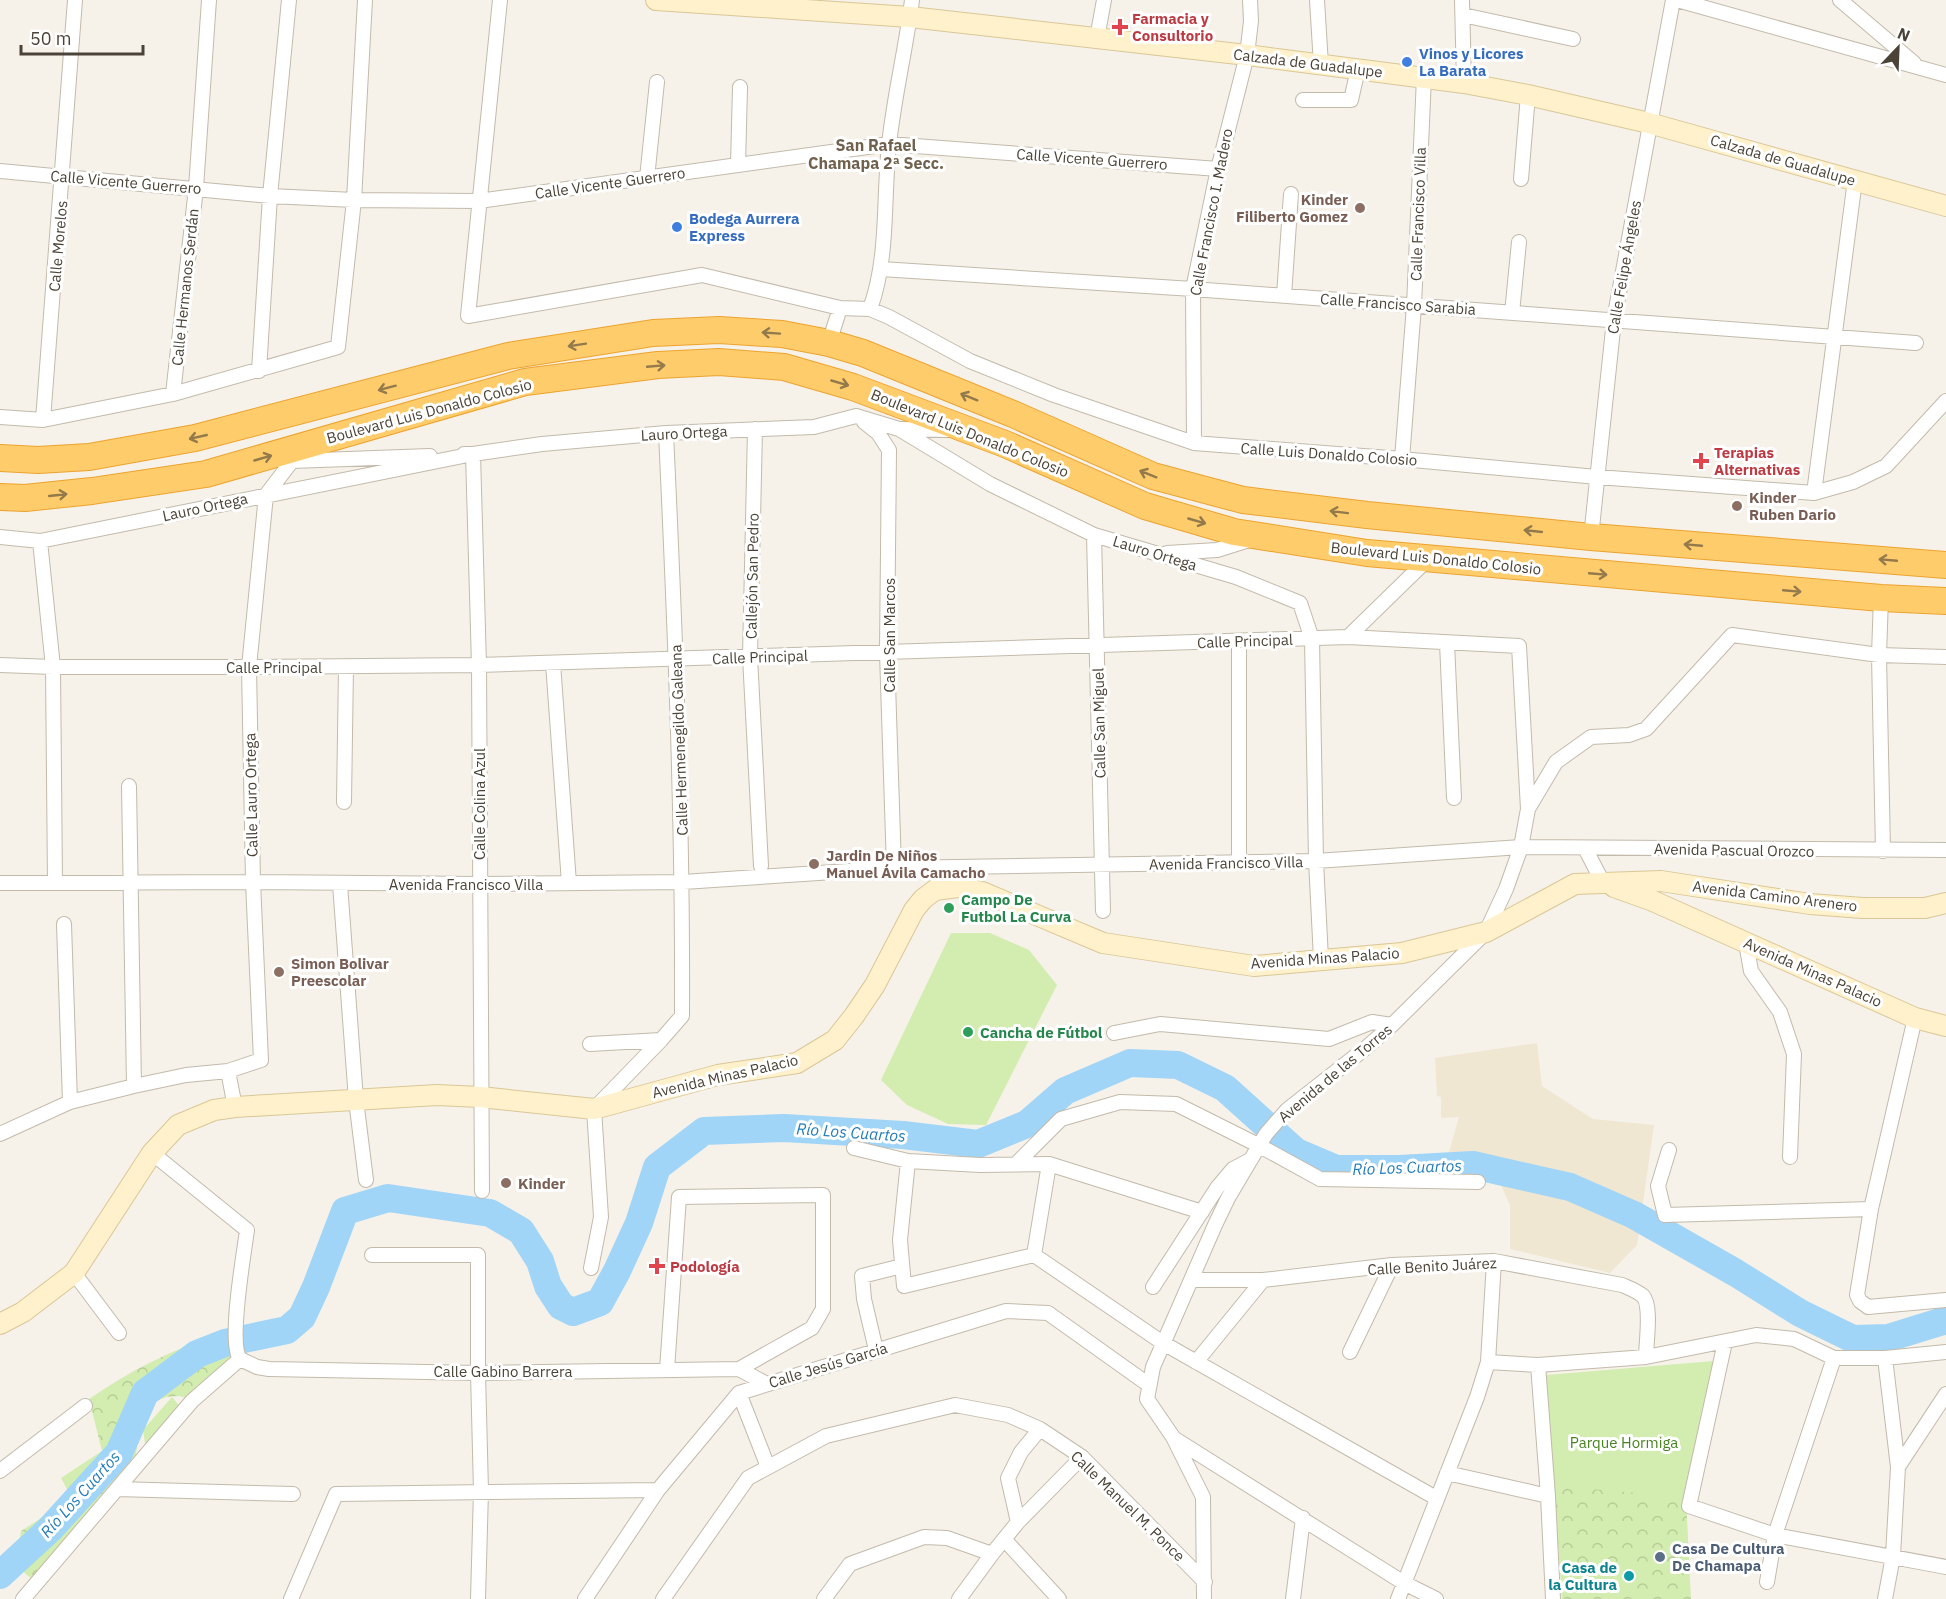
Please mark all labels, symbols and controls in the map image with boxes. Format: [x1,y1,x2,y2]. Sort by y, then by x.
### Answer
place label: Farmacia y Consultorio [1132,9,1213,45]
scale bar [21,18,142,56]
north arrow [1868,18,1928,78]
marker: Farmacia y Consultorio [1113,20,1127,34]
text: N [1895,23,1913,46]
text: 50 m [30,27,72,50]
street label: Calzada de Guadalupe [1232,44,1384,82]
place label: Vinos y Licores La Barata [1419,44,1524,80]
marker: Vinos y Licores La Barata [1400,55,1414,69]
street label: Calle Francisco I. Madero [1185,127,1237,297]
street label: Calzada de Guadalupe [1708,130,1858,190]
district label: San Rafael Chamapa 2ª Secc. [808,135,944,173]
street label: Calle Vicente Guerrero [1016,144,1168,174]
street label: Calle Francisco Villa [1406,147,1430,281]
street label: Calle Vicente Guerrero [534,163,686,203]
street label: Calle Vicente Guerrero [50,166,202,198]
place label: Kinder Filiberto Gomez [1236,190,1348,226]
street label: Calle Felipe Ángeles [1603,199,1645,335]
street label: Calle Morelos [45,200,71,292]
marker: Kinder Filiberto Gomez [1353,201,1367,215]
street label: Calle Hermanos Serdán [167,207,203,367]
place label: Bodega Aurrera Express [689,209,800,245]
marker: Bodega Aurrera Express [670,220,684,234]
street label: Calle Francisco Sarabia [1320,289,1476,319]
one-way arrow [762,328,781,339]
one-way arrow [568,340,588,351]
one-way arrow [646,360,665,371]
street label: Boulevard Luis Donaldo Colosio [324,374,534,448]
one-way arrow [830,378,849,389]
one-way arrow [378,382,397,394]
street label: Boulevard Luis Donaldo Colosio [868,385,1072,481]
one-way arrow [961,391,979,402]
street label: Lauro Ortega [640,421,728,445]
one-way arrow [189,432,209,443]
street label: Calle Luis Donaldo Colosio [1240,438,1418,470]
place label: Terapias Alternativas [1714,443,1801,479]
one-way arrow [253,451,272,463]
marker: Terapias Alternativas [1692,452,1710,470]
one-way arrow [1140,468,1158,479]
place label: Kinder Ruben Dario [1749,488,1836,524]
one-way arrow [48,489,68,500]
street label: Lauro Ortega [161,489,249,525]
marker: Kinder Ruben Dario [1730,499,1744,513]
one-way arrow [1330,506,1349,517]
street label: Callejón San Pedro [741,513,763,639]
one-way arrow [1188,516,1207,527]
one-way arrow [1524,525,1544,536]
street label: Lauro Ortega [1111,531,1199,575]
street label: Boulevard Luis Donaldo Colosio [1330,537,1542,579]
one-way arrow [1684,539,1704,550]
one-way arrow [1878,555,1898,566]
one-way arrow [1588,569,1608,580]
street label: Calle San Marcos [880,578,899,692]
one-way arrow [1782,586,1802,597]
street label: Calle Principal [1197,630,1293,652]
street label: Calle Hermenegildo Galeana [666,644,692,836]
street label: Calle Principal [712,646,808,668]
street label: Calle Principal [226,658,322,677]
street label: Calle San Miguel [1089,668,1109,778]
street label: Calle Lauro Ortega [240,733,262,857]
street label: Calle Colina Azul [470,748,489,860]
street label: Avenida Pascual Orozco [1654,839,1814,861]
place label: Jardin De Niños Manuel Ávila Camacho [826,846,985,882]
street label: Avenida Francisco Villa [1149,852,1303,874]
marker: Jardin De Niños Manuel Ávila Camacho [807,857,821,871]
street label: Avenida Francisco Villa [389,875,543,894]
street label: Avenida Camino Arenero [1692,876,1858,916]
place label: Campo De Futbol La Curva [961,890,1072,926]
marker: Campo De Futbol La Curva [942,901,956,915]
street label: Avenida Minas Palacio [1741,933,1885,1011]
street label: Avenida Minas Palacio [1250,943,1400,973]
place label: Simon Bolivar Preescolar [291,954,389,990]
marker: Simon Bolivar Preescolar [272,965,286,979]
street label: Avenida de las Torres [1274,1020,1396,1126]
place label: Cancha de Fútbol [980,1023,1103,1042]
marker: Cancha de Fútbol [961,1025,975,1039]
street label: Avenida Minas Palacio [650,1050,800,1102]
water label: Río Los Cuartos [796,1118,906,1146]
water label: Río Los Cuartos [1352,1155,1462,1179]
place label: Kinder [518,1174,565,1193]
marker: Kinder [499,1176,513,1190]
street label: Calle Benito Juárez [1367,1253,1497,1279]
marker: Podología [648,1257,666,1275]
place label: Podología [670,1257,740,1276]
street label: Calle Jesús García [766,1338,890,1392]
street label: Calle Gabino Barrera [434,1362,572,1381]
park label: Parque Hormiga [1570,1433,1678,1452]
water label: Río Los Cuartos [36,1447,124,1541]
street label: Calle Manuel M. Ponce [1067,1447,1189,1565]
place label: Casa De Cultura De Chamapa [1672,1539,1785,1575]
marker: Casa De Cultura De Chamapa [1653,1550,1667,1564]
place label: Casa de la Cultura [1548,1558,1617,1594]
marker: Casa de la Cultura [1622,1569,1636,1583]

